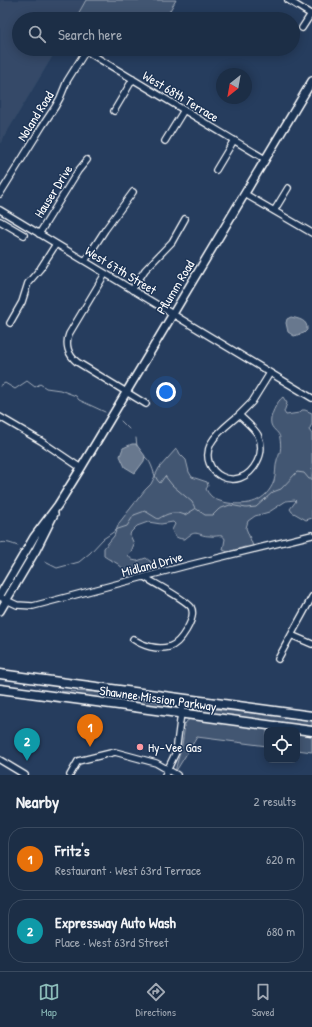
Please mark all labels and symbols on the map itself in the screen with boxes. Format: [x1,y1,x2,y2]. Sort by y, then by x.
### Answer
street label: West 68th Terrace [140,66,222,126]
north arrow [216,68,252,104]
street label: Noland Road [13,88,57,144]
street label: Hauser Drive [30,161,76,221]
street label: West 67th Street [82,242,161,299]
street label: Pflumm Road [152,257,198,317]
your location [156,382,176,402]
street label: Midland Drive [119,547,185,581]
street label: Shawnee Mission Parkway [98,681,218,715]
pin: 1 [77,714,103,747]
pin: 2 [14,728,40,761]
place label: Hy-Vee Gas [148,738,202,756]
marker: Hy-Vee Gas [135,742,145,752]

